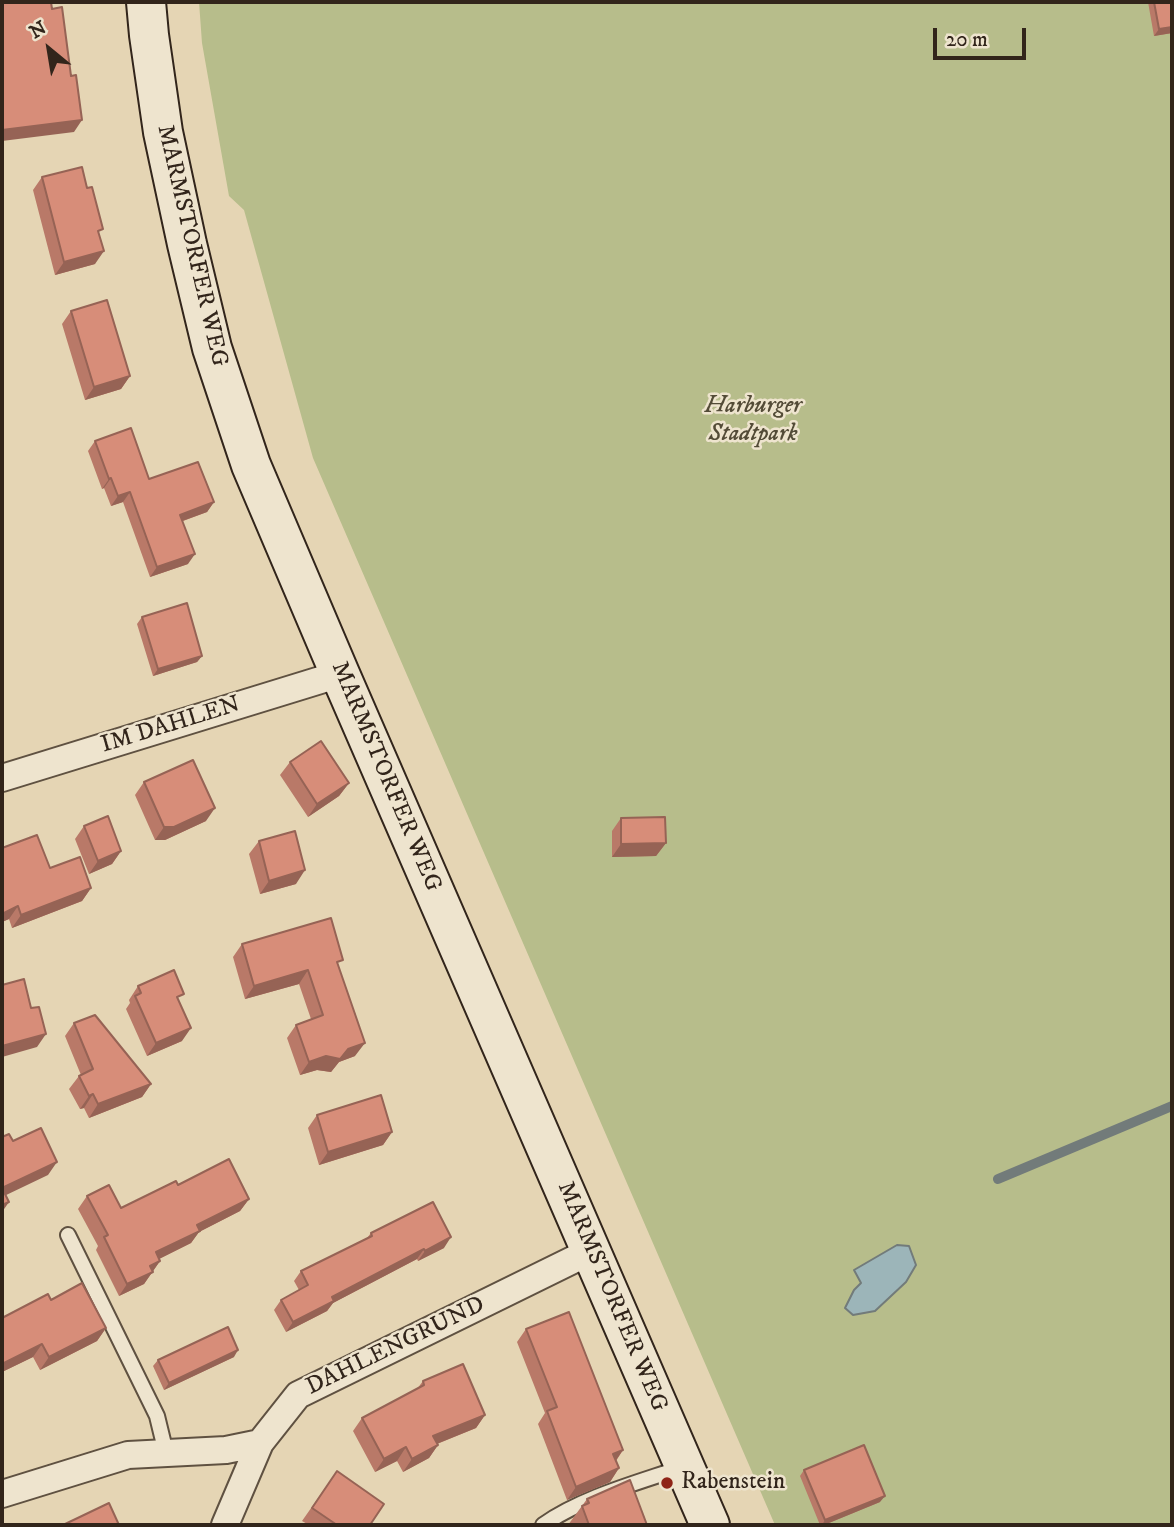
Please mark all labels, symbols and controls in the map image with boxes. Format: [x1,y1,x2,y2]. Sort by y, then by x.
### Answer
north arrow [14,14,84,84]
scale bar [936,14,1029,58]
text: N [26,17,51,44]
text: 20 m [946,27,988,53]
street label: MARMSTORFER WEG [149,122,233,370]
park label: Harburger Stadtpark [704,393,802,449]
street label: MARMSTORFER WEG [323,658,447,896]
street label: IM DAHLEN [98,691,244,761]
street label: MARMSTORFER WEG [549,1178,673,1416]
street label: DAHLENGRUND [302,1291,490,1403]
place label: Rabenstein [681,1469,785,1497]
marker: Rabenstein [659,1475,675,1491]

